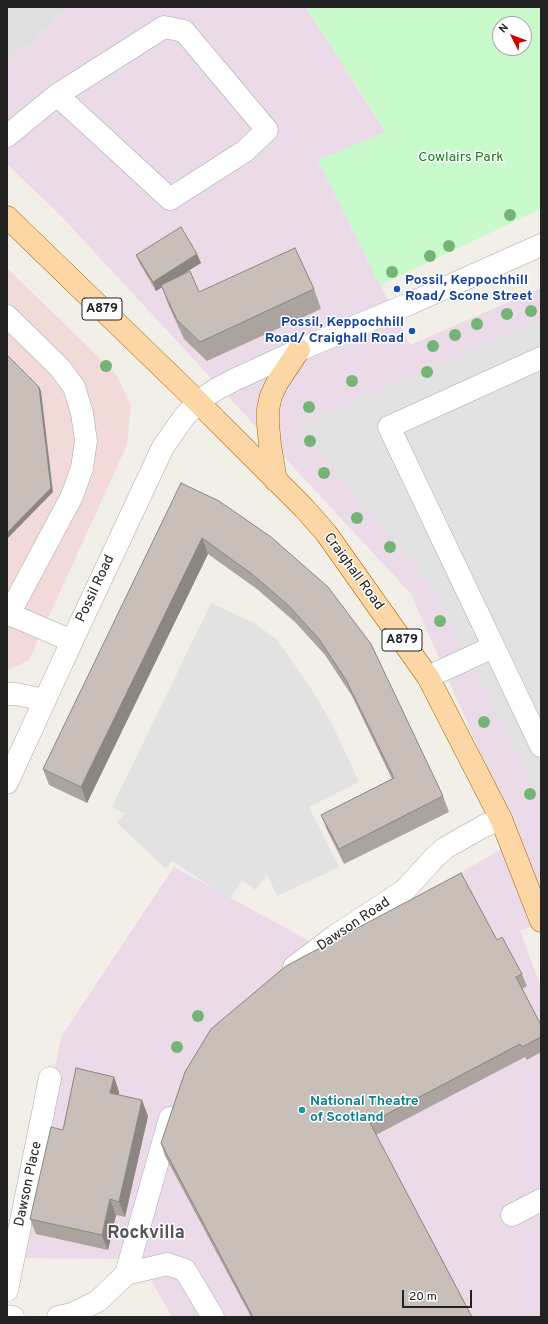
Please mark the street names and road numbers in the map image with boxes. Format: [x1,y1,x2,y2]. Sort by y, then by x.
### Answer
road number: A879 [82,298,122,320]
street label: Craighall Road [319,530,387,614]
street label: Possil Road [73,553,119,625]
road number: A879 [382,629,422,651]
street label: Dawson Road [314,894,394,956]
street label: Dawson Place [12,1140,46,1228]

